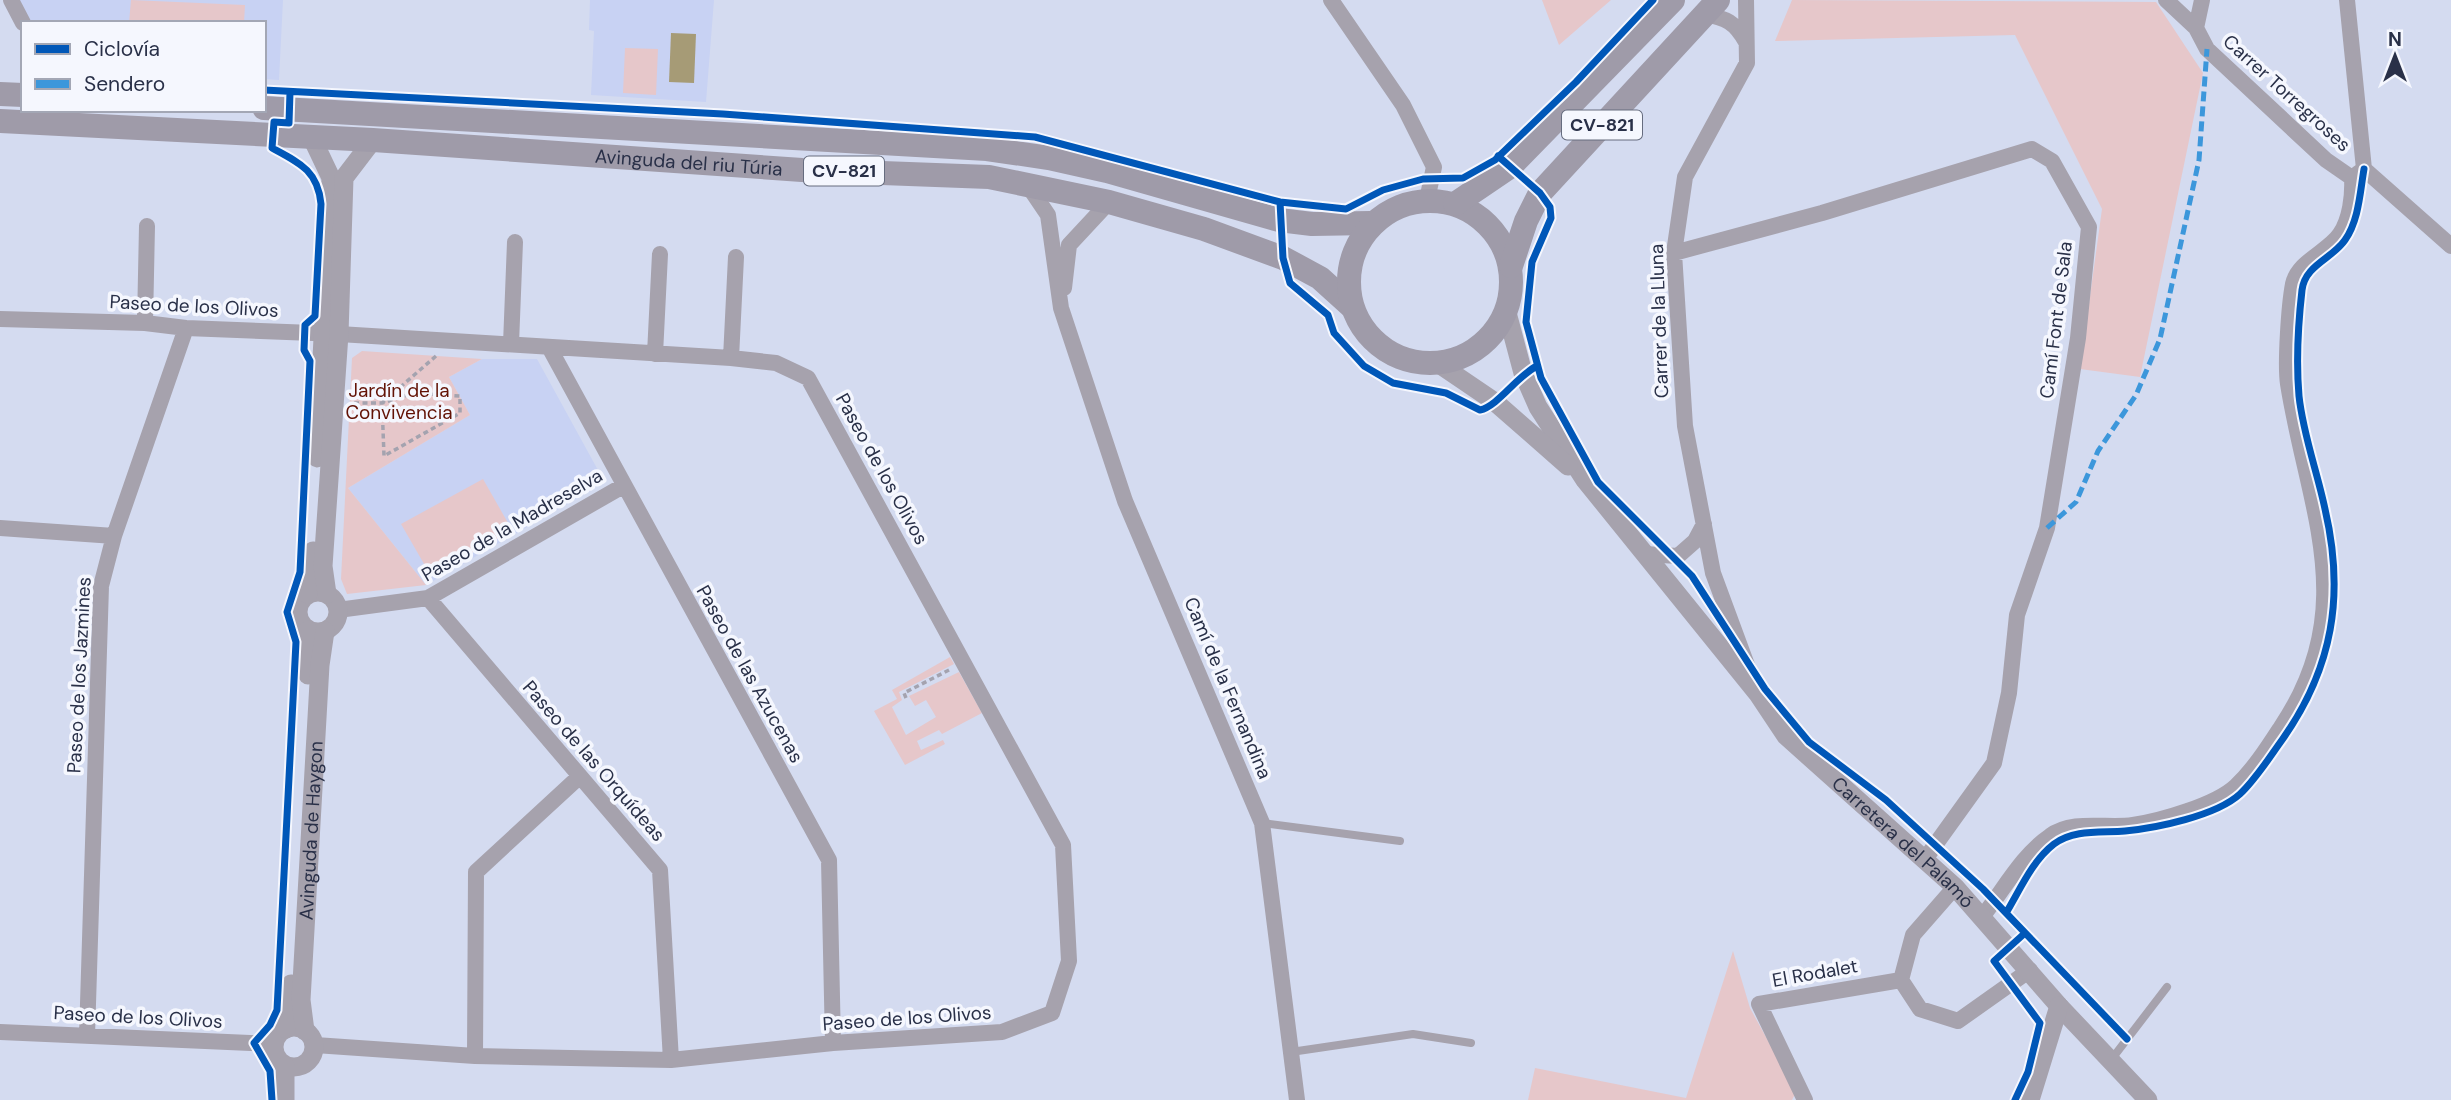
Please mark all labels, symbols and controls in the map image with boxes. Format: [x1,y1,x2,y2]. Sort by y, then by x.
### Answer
legend [21,21,266,112]
north arrow [2360,21,2430,91]
text: N [2388,27,2402,52]
street label: Carrer Torregroses [2218,29,2356,157]
text: Ciclovía [84,35,160,63]
text: Sendero [84,70,165,98]
road number: CV-821 [1562,110,1642,140]
street label: Avinguda del riu Túria [594,143,783,181]
road number: CV-821 [804,156,884,186]
street label: Camí Font de Sala [2034,240,2078,400]
street label: Carrer de la Lluna [1644,243,1674,399]
street label: Paseo de los Olivos [109,289,279,323]
park label: Jardín de la Convivencia [345,378,453,425]
street label: Paseo de los Olivos [830,389,934,549]
street label: Paseo de la Madreselva [417,463,607,587]
street label: Paseo de los Jazmines [61,576,97,774]
street label: Paseo de las Azucenas [691,581,809,767]
street label: Camí de la Fernandina [1178,593,1278,783]
street label: Paseo de las Orquídeas [517,675,671,847]
street label: Avinguda de Haygon [293,740,328,921]
street label: Carretera del Palamó [1827,771,1980,913]
street label: El Rodalet [1770,953,1860,993]
street label: Paseo de los Olivos [53,1000,223,1034]
street label: Paseo de los Olivos [822,1000,992,1036]

